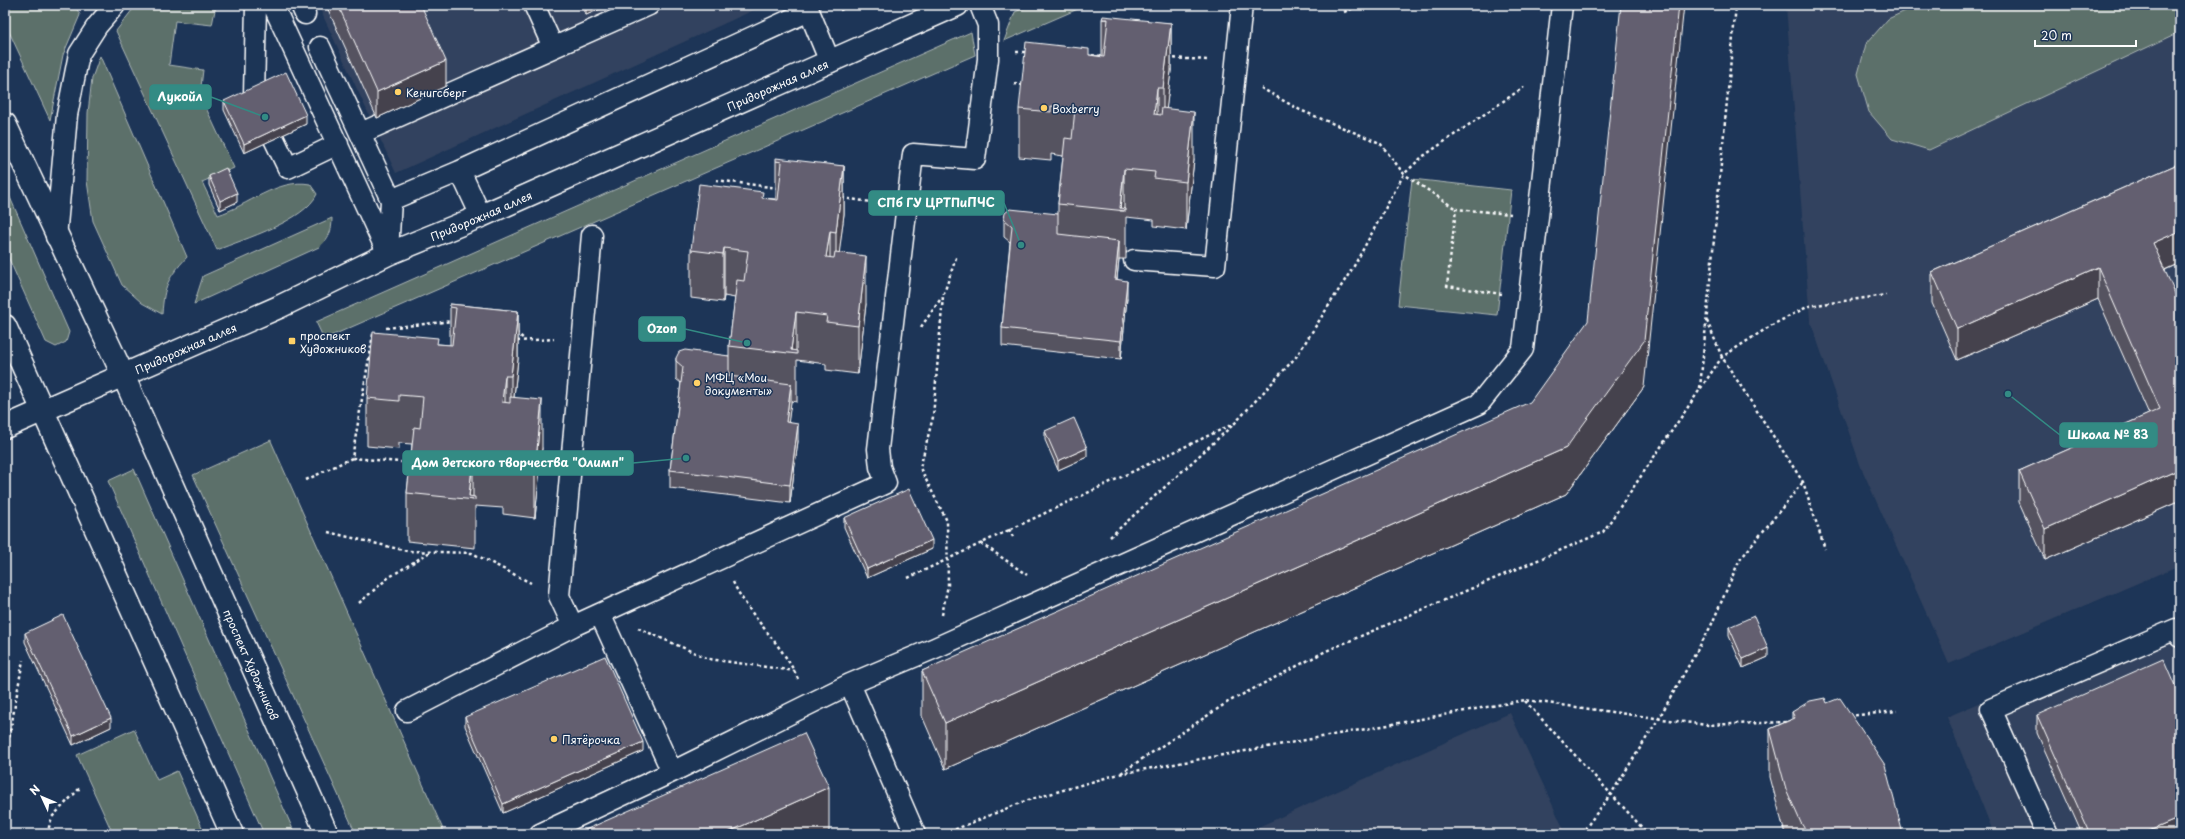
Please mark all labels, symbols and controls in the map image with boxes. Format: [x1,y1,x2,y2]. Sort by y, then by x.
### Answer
scale bar [2035,22,2136,48]
text: 20 m [2041,26,2072,44]
street label: Придорожная аллея [724,55,831,115]
place label: Кенигсберг [406,84,466,101]
callout: Лукойл [150,85,211,109]
text: Лукойл [157,87,203,105]
marker: Кенигсберг [393,87,403,97]
place label: Boxberry [1052,100,1099,117]
marker: Boxberry [1039,103,1049,113]
street label: Придорожная аллея [427,186,535,245]
callout: СПб ГУ ЦРТПиПЧС [869,191,1004,215]
text: СПб ГУ ЦРТПиПЧС [877,193,995,211]
callout: Ozon [639,317,685,341]
street label: Придорожная аллея [132,318,239,378]
text: Ozon [647,319,677,337]
place label: проспект Художников [300,327,366,357]
marker: проспект Художников [287,336,297,346]
place label: МФЦ «Мои документы» [705,369,772,399]
marker: МФЦ «Мои документы» [692,378,702,388]
callout: Школа № 83 [2060,423,2157,447]
text: Школа № 83 [2068,425,2149,443]
callout: Дом детского творчества "Олимп" [403,451,633,475]
text: Дом детского творчества "Олимп" [411,453,624,471]
street label: проспект Художников [220,606,284,723]
place label: Пятёрочка [562,731,620,748]
marker: Пятёрочка [549,734,559,744]
north arrow [22,777,62,817]
text: N [25,780,44,799]

